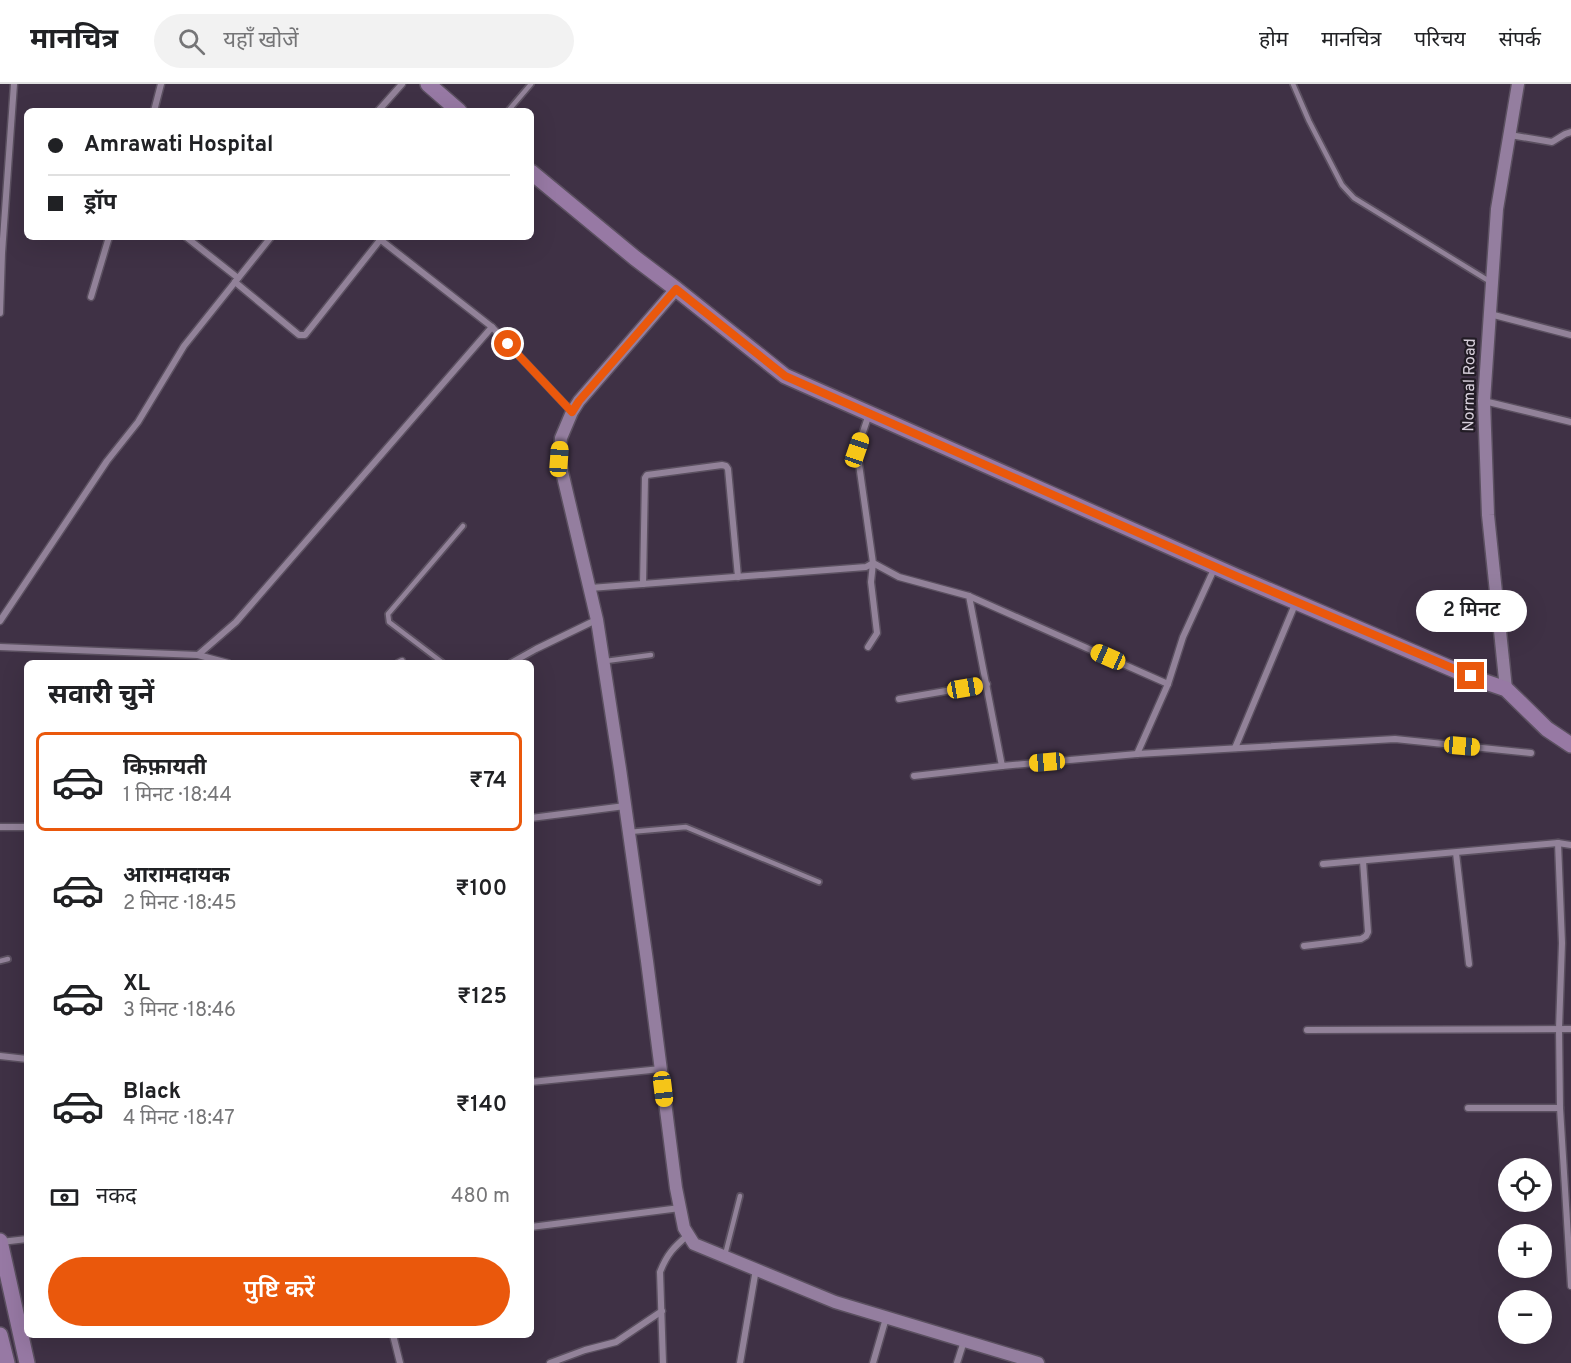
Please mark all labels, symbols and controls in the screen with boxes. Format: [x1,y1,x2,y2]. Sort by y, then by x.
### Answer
search box [154,14,574,68]
text: मानचित्र [30,23,118,59]
icon: search [175,25,208,58]
text: होम [1259,27,1288,54]
text: मानचित्र [1321,27,1381,54]
text: परिचय [1414,27,1466,54]
text: संपर्क [1499,27,1541,54]
text: यहाँ खोजें [223,28,299,55]
text: Amrawati Hospital [84,132,273,159]
text: ड्रॉप [84,190,117,217]
route start [494,330,521,357]
street label: Normal Road [1459,338,1481,432]
car [843,430,871,470]
car [549,440,569,478]
callout: 2 मिनट [1416,589,1526,631]
text: 2 मिनट [1443,598,1500,624]
car [1088,641,1128,673]
route end [1457,662,1484,689]
car [946,676,984,700]
text: सवारी चुनें [48,679,154,713]
car [1443,735,1481,757]
car [1028,751,1066,773]
icon: car [51,755,105,809]
text: किफ़ायती [123,755,207,782]
text: ₹74 [469,768,507,795]
text: 1 मिनट · 18:44 [123,783,232,809]
icon: car [51,863,105,917]
text: आरामदायक [123,863,230,890]
text: ₹100 [455,876,507,903]
text: 2 मिनट · 18:45 [123,891,237,917]
icon: car [51,971,105,1025]
text: XL [123,971,150,998]
text: ₹125 [457,984,507,1011]
text: 3 मिनट · 18:46 [123,998,236,1024]
car [652,1070,674,1108]
icon: car [51,1079,105,1133]
text: Black [123,1079,181,1106]
text: ₹140 [456,1092,507,1119]
text: 4 मिनट · 18:47 [123,1106,235,1132]
map controls [1498,1158,1552,1344]
button: locate [1498,1158,1552,1212]
icon: cash [48,1181,81,1214]
text: नकद [96,1184,137,1211]
text: 480 m [451,1184,510,1210]
button: + [1498,1224,1552,1278]
button: पुष्टि करें [48,1257,510,1326]
button: − [1498,1290,1552,1344]

